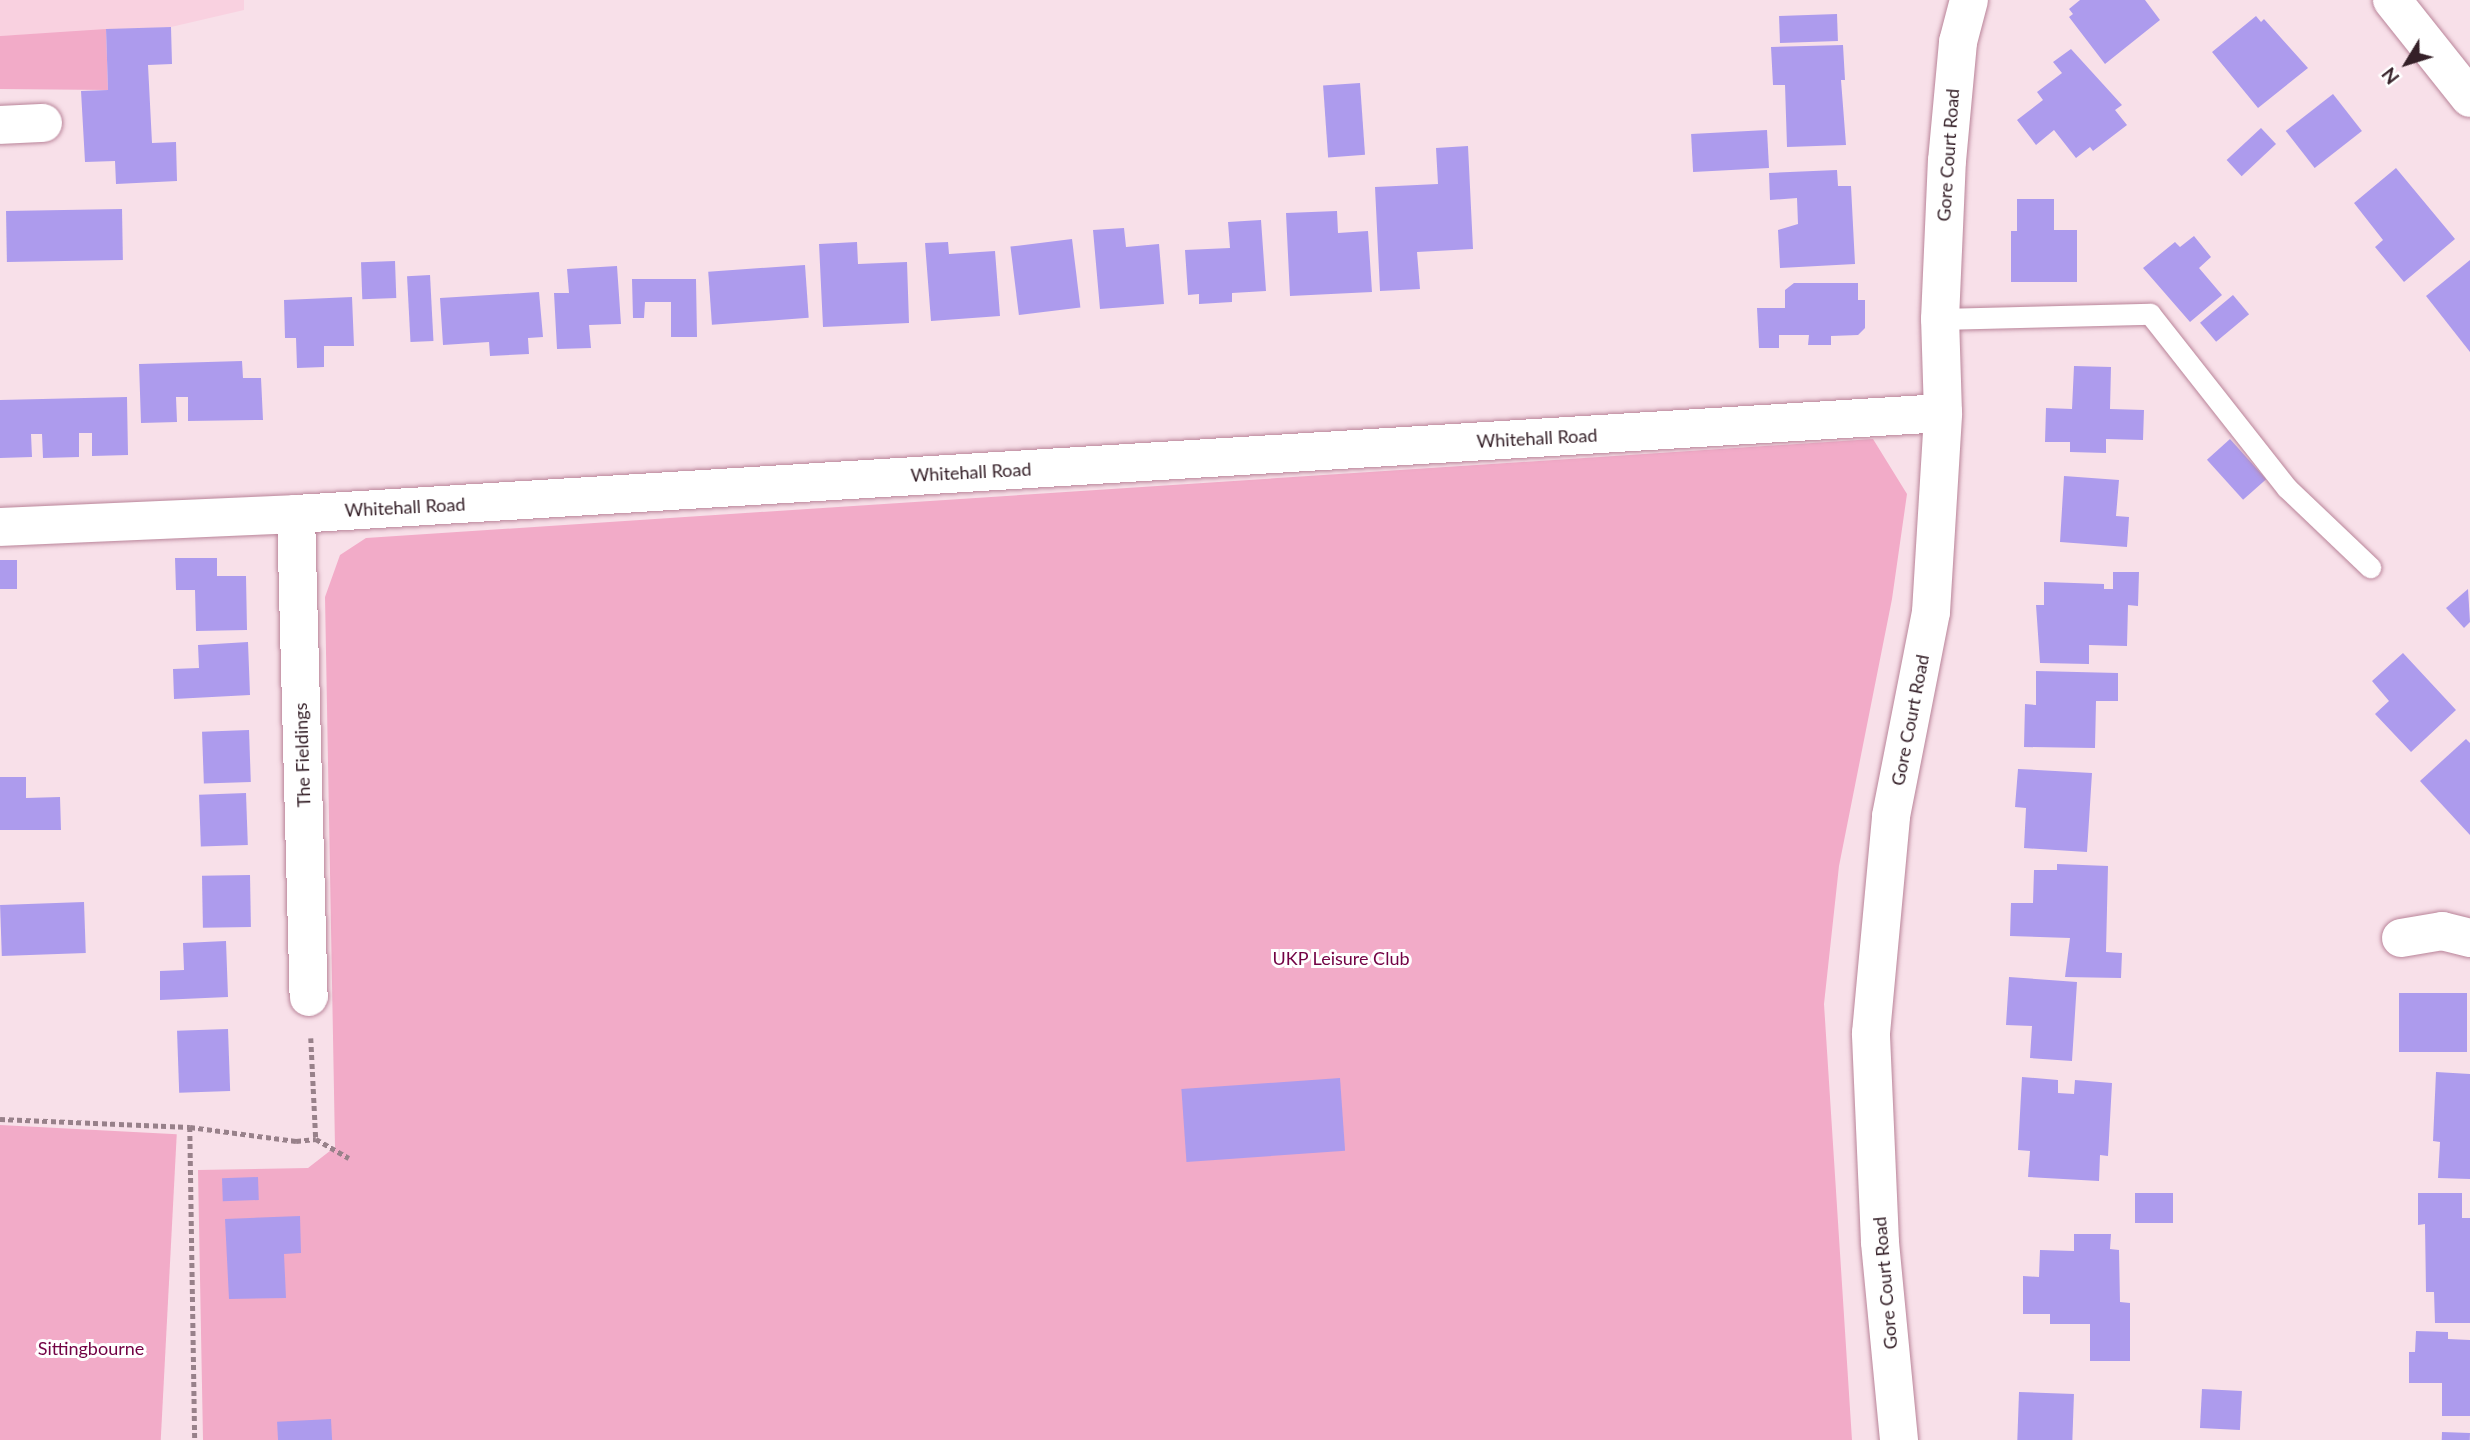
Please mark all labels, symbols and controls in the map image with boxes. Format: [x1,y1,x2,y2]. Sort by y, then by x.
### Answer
north arrow [2372,28,2442,98]
text: N [2376,63,2404,89]
street label: Gore Court Road [1933,88,1963,222]
street label: Whitehall Road [1476,424,1598,452]
street label: Whitehall Road [910,458,1032,486]
street label: Whitehall Road [344,493,466,521]
street label: Gore Court Road [1887,653,1933,787]
street label: The Fieldings [289,702,315,808]
park label: UKP Leisure Club [1272,947,1410,969]
street label: Gore Court Road [1868,1216,1902,1350]
park label: Sittingbourne [38,1337,144,1359]

